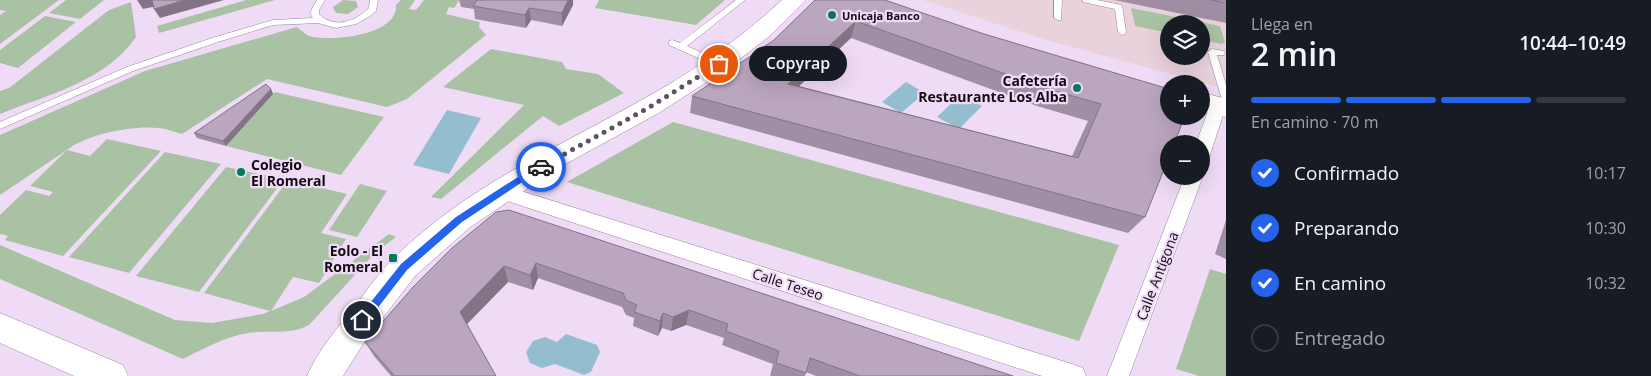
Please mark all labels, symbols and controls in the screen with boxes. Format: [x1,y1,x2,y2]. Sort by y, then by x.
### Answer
place label: Unicaja Banco [842,8,920,23]
marker: Unicaja Banco [826,9,838,21]
text: Llega en [1251,13,1313,35]
map controls [1160,15,1210,185]
button: layers [1160,15,1210,65]
text: 10:44–10:49 [1519,30,1626,56]
text: 2 min [1251,32,1337,75]
pin [698,43,740,85]
callout: Copyrap [749,46,846,82]
icon: bag [705,50,733,78]
text: Copyrap [766,52,830,74]
place label: Cafetería Restaurante Los Alba [918,71,1067,106]
button: + [1160,75,1210,125]
marker: Cafetería Restaurante Los Alba [1071,82,1083,94]
text: En camino · 70 m [1251,111,1378,133]
button: − [1160,135,1210,185]
courier [516,142,566,192]
icon: car [527,153,555,181]
place label: Colegio El Romeral [251,155,326,190]
icon: check [1251,159,1279,187]
text: Confirmado [1294,160,1399,186]
text: 10:17 [1585,162,1626,184]
marker: Colegio El Romeral [235,166,247,178]
icon: check [1251,214,1279,242]
text: Preparando [1294,215,1399,241]
text: 10:30 [1585,217,1626,239]
street label: Calle Antígona [1131,229,1183,323]
place label: Eolo - El Romeral [324,241,383,276]
marker: Eolo - El Romeral [387,252,399,264]
street label: Calle Teseo [750,264,826,304]
icon: check [1251,269,1279,297]
text: En camino [1294,270,1386,296]
text: 10:32 [1585,272,1626,294]
pin [341,299,383,341]
icon: home [348,306,376,334]
text: Entregado [1294,325,1385,351]

